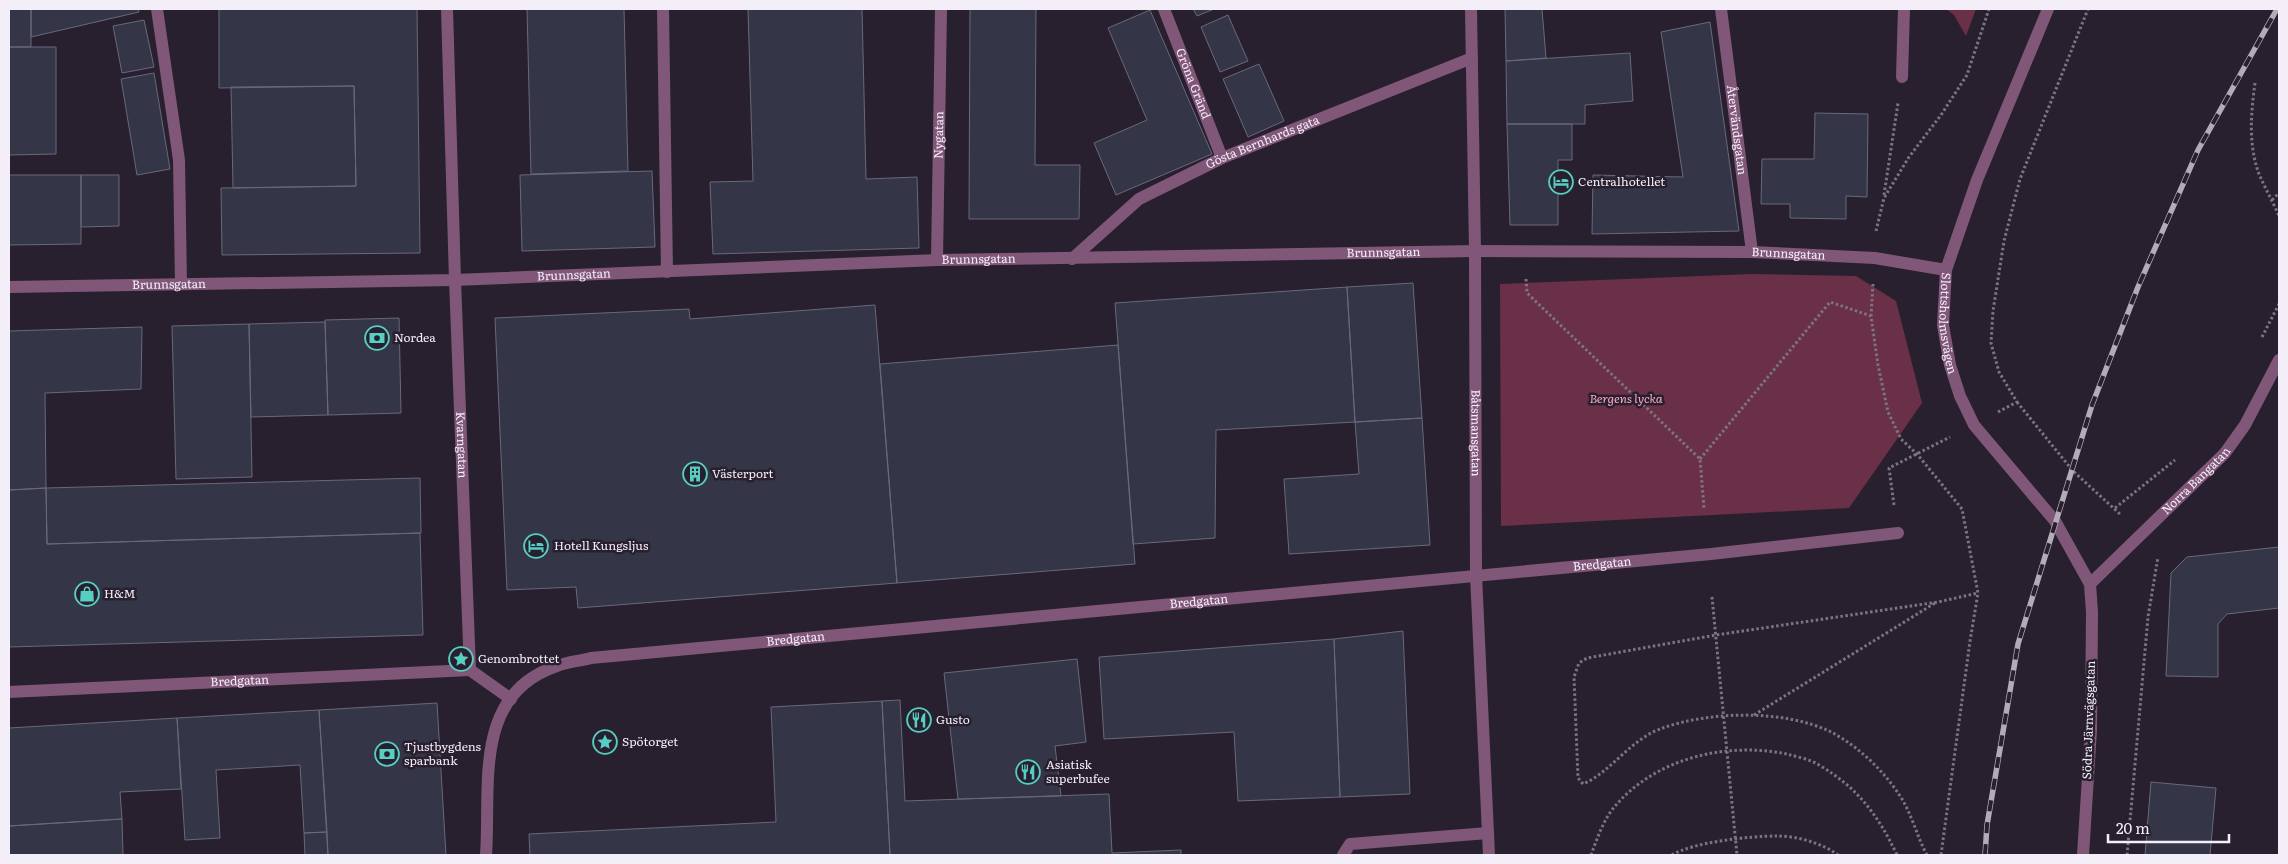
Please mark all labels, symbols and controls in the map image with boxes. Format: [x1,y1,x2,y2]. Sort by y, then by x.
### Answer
street label: Gröna Gränd [1172,45,1216,122]
street label: Återvändsgatan [1723,84,1752,176]
street label: Gösta Bernhards gata [1202,110,1322,173]
street label: Nygatan [929,111,947,159]
hotel icon: Centralhotellet [1548,169,1574,195]
place label: Centralhotellet [1578,172,1665,190]
street label: Brunnsgatan [1346,242,1421,261]
street label: Brunnsgatan [1751,242,1826,264]
street label: Brunnsgatan [941,249,1016,268]
street label: Brunnsgatan [536,264,611,285]
street label: Slottsholmsvägen [1935,272,1962,376]
street label: Brunnsgatan [132,274,206,293]
bank icon: Nordea [364,325,390,351]
place label: Nordea [394,328,436,346]
street label: Båtsmansgatan [1467,389,1486,477]
park label: Bergens lycka [1589,389,1663,407]
street label: Kvarngatan [452,411,473,479]
street label: Norra Bangatan [2157,443,2235,518]
building icon: Västerport [682,461,708,487]
place label: Västerport [712,464,773,482]
hotel icon: Hotell Kungsljus [523,533,549,559]
place label: Hotell Kungsljus [554,536,649,554]
street label: Bredgatan [1572,551,1632,575]
shop icon: H&M [74,581,100,607]
place label: H&M [104,584,136,602]
street label: Bredgatan [1169,589,1229,612]
street label: Bredgatan [765,626,826,650]
place icon: Genombrottet [448,646,474,672]
place label: Genombrottet [478,649,559,667]
street label: Södra Järnvägsgatan [2077,660,2099,780]
street label: Bredgatan [210,670,270,690]
restaurant icon: Gusto [906,707,932,733]
place label: Gusto [936,710,970,728]
place icon: Spötorget [592,729,618,755]
place label: Spötorget [622,732,678,750]
place label: Tjustbygdens sparbank [404,737,482,769]
bank icon: Tjustbygdens sparbank [374,741,400,767]
place label: Asiatisk superbufee [1046,755,1110,787]
restaurant icon: Asiatisk superbufee [1015,759,1041,785]
scale bar [2108,812,2229,844]
text: 20 m [2116,816,2150,839]

